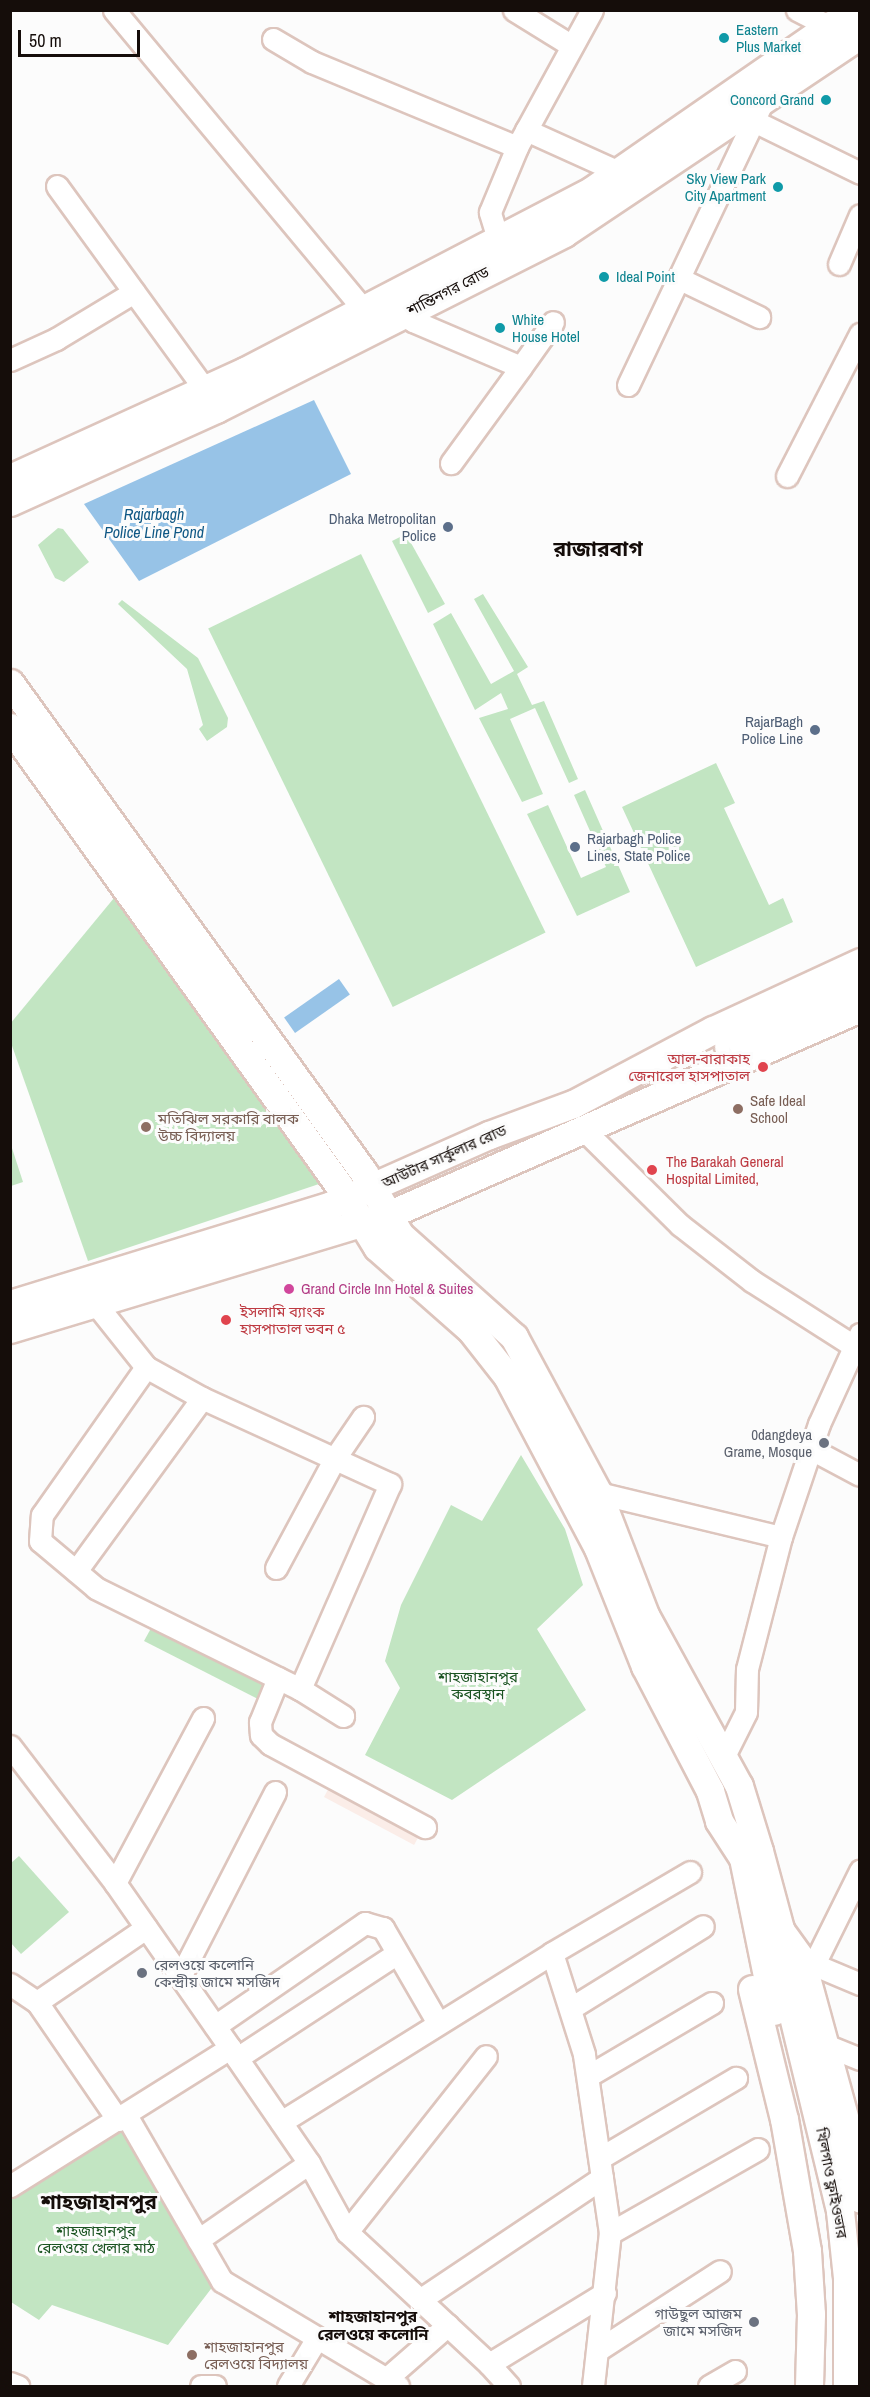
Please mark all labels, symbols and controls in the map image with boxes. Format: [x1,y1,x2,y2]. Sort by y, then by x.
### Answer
scale bar [21,18,142,56]
place label: Eastern Plus Market [736,20,801,55]
text: 50 m [29,28,62,53]
marker: Eastern Plus Market [717,31,731,45]
place label: Concord Grand [730,91,814,109]
marker: Concord Grand [819,93,833,107]
place label: Sky View Park City Apartment [684,169,766,204]
marker: Sky View Park City Apartment [771,180,785,194]
street label: শান্তিনগর রোড [404,263,492,319]
place label: Ideal Point [616,268,675,286]
marker: Ideal Point [597,270,611,284]
place label: White House Hotel [512,310,580,345]
marker: White House Hotel [493,321,507,335]
water label: Rajarbagh Police Line Pond [104,504,204,542]
place label: Dhaka Metropolitan Police [329,509,436,544]
marker: Dhaka Metropolitan Police [441,520,455,534]
district label: রাজারবাগ [553,536,643,562]
place label: RajarBagh Police Line [741,712,803,747]
marker: RajarBagh Police Line [808,723,822,737]
place label: Rajarbagh Police Lines, State Police [587,829,690,864]
marker: Rajarbagh Police Lines, State Police [568,840,582,854]
place label: আল-বারাকাহ জেনারেল হাসপাতাল [628,1049,750,1084]
marker: আল-বারাকাহ জেনারেল হাসপাতাল [754,1058,772,1076]
place label: Safe Ideal School [750,1091,805,1126]
marker: Safe Ideal School [731,1102,745,1116]
place label: মতিঝিল সরকারি বালক উচ্চ বিদ্যালয় [158,1109,299,1144]
marker: মতিঝিল সরকারি বালক উচ্চ বিদ্যালয় [139,1120,153,1134]
street label: আউটার সার্কুলার রোড [379,1120,509,1192]
place label: The Barakah General Hospital Limited, [666,1152,784,1187]
marker: The Barakah General Hospital Limited, [643,1161,661,1179]
place label: Grand Circle Inn Hotel & Suites [301,1280,473,1298]
marker: Grand Circle Inn Hotel & Suites [282,1282,296,1296]
place label: ইসলামি ব্যাংক হাসপাতাল ভবন ৫ [240,1302,346,1337]
marker: ইসলামি ব্যাংক হাসপাতাল ভবন ৫ [217,1311,235,1329]
place label: 0dangdeya Grame, Mosque [724,1425,812,1460]
marker: 0dangdeya Grame, Mosque [817,1436,831,1450]
park label: শাহজাহানপুর কবরস্থান [438,1667,518,1702]
place label: রেলওয়ে কলোনি কেন্দ্রীয় জামে মসজিদ [154,1955,280,1990]
marker: রেলওয়ে কলোনি কেন্দ্রীয় জামে মসজিদ [135,1966,149,1980]
street label: খিলগাও ফ্লাইওভার [812,2126,852,2240]
district label: শাহজাহানপুর [41,2189,157,2215]
park label: শাহজাহানপুর রেলওয়ে খেলার মাঠ [37,2221,155,2256]
place label: গাউছুল আজম জামে মসজিদ [655,2304,742,2339]
district label: শাহজাহানপুর রেলওয়ে কলোনি [318,2306,428,2344]
marker: গাউছুল আজম জামে মসজিদ [747,2315,761,2329]
place label: শাহজাহানপুর রেলওয়ে বিদ্যালয় [204,2337,308,2372]
marker: শাহজাহানপুর রেলওয়ে বিদ্যালয় [185,2348,199,2362]

